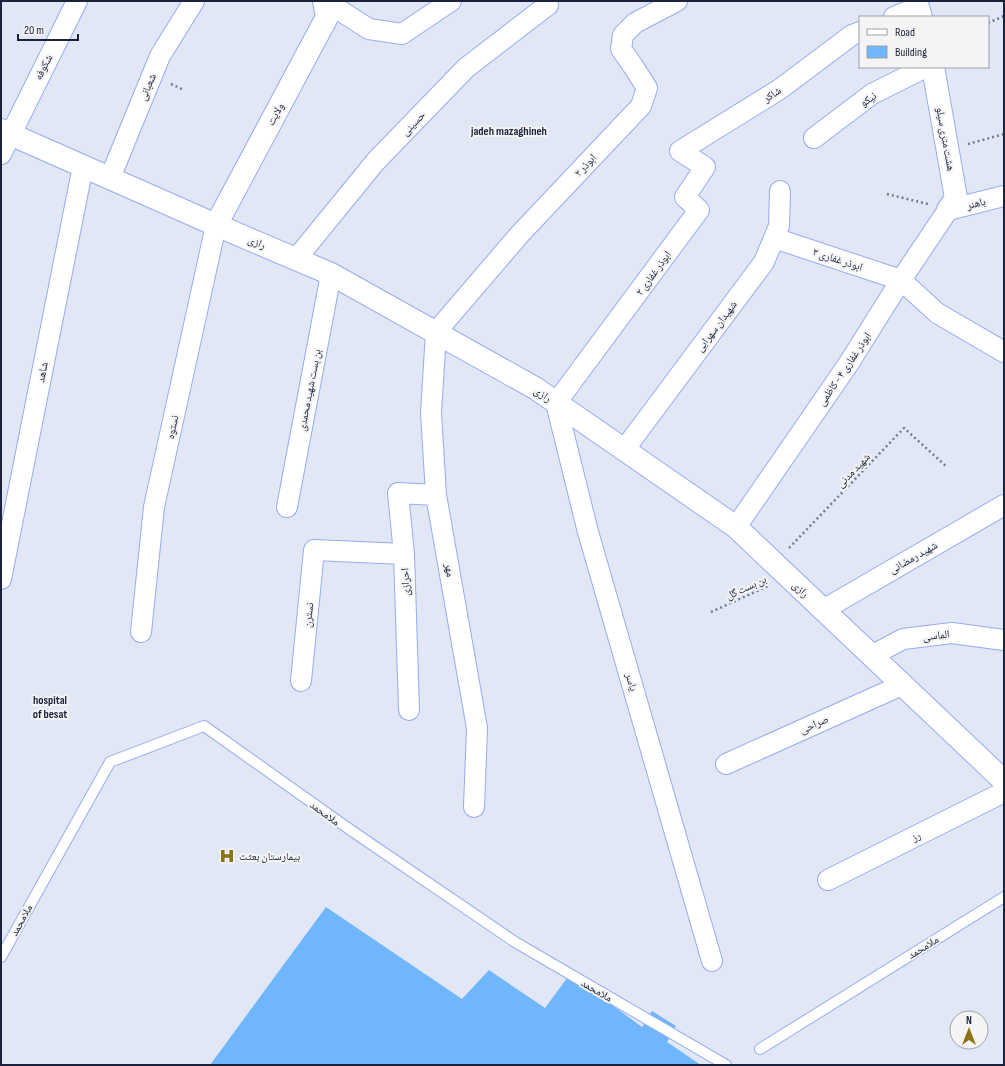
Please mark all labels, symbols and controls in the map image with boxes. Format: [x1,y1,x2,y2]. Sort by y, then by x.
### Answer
scale bar [18,16,78,42]
legend [859,16,989,68]
text: 20 m [24,23,44,38]
text: Road [895,25,915,40]
text: Building [895,45,927,60]
street label: شکوفه [32,52,55,82]
street label: شعبانی [136,72,159,103]
street label: شاکر [760,84,784,106]
street label: نیکو [858,89,879,110]
street label: ولایت [264,101,287,128]
street label: هشت متری سیلو [933,106,958,172]
street label: حسینی [399,108,428,138]
district label: jadeh mazaghineh [470,124,547,139]
street label: ابوذر ۲ [572,151,599,179]
street label: باهنر [964,195,987,212]
street label: رازی [246,233,268,252]
street label: ابوذر غفاری ۳ [811,245,864,274]
street label: ابوذر غفاری ۲ [633,249,674,298]
street label: شهیدان سهرابی [693,298,740,354]
street label: ابوذر غفاری ۴ - کاظمی [815,330,874,409]
street label: بن بست شهید محمدی [295,348,324,432]
street label: شاهد [34,361,51,384]
street label: رازی [532,384,554,405]
street label: نستوه [164,414,181,440]
street label: شهید مدنی [834,450,873,490]
street label: شهید رمضانی [887,538,940,576]
street label: مهر [442,561,457,578]
street label: احرازی [399,568,412,596]
street label: بن بست گل [724,572,769,603]
street label: رازی [790,578,812,600]
street label: نسترن [301,602,316,628]
street label: الماسی [922,628,950,643]
street label: یاسر [622,671,640,693]
district label: hospital of besat [33,693,67,722]
street label: صراحی [798,712,831,737]
street label: ملامحمد [307,798,342,829]
street label: رز [909,829,923,845]
hospital icon: بیمارستان بعثت [218,847,236,865]
place label: بیمارستان بعثت [239,850,300,863]
street label: ملامحمد [8,902,35,938]
street label: ملامحمد [905,933,941,962]
street label: ملامحمد [579,976,615,1005]
north arrow [949,1010,989,1050]
text: N [966,1014,972,1027]

